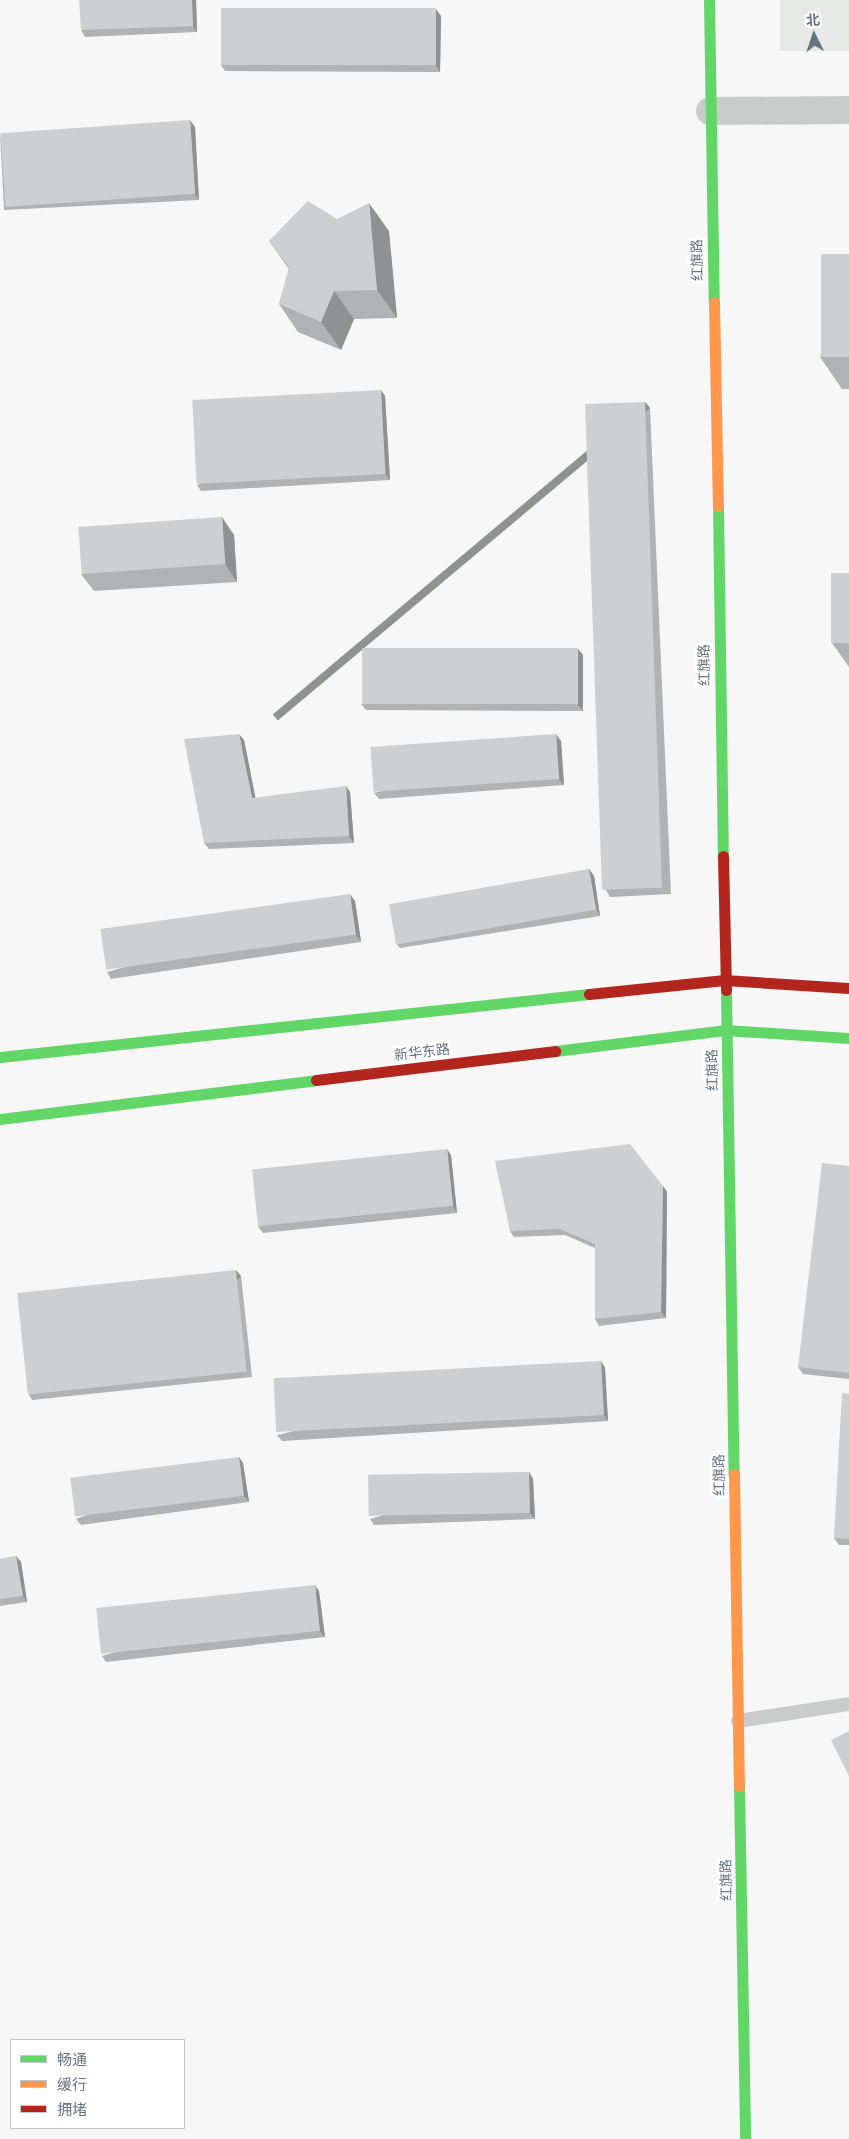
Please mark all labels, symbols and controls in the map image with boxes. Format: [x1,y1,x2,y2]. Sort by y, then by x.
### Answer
north arrow [789,10,839,60]
text: 北 [805,12,820,29]
street label: 红旗路 [688,239,706,281]
street label: 红旗路 [695,644,713,686]
street label: 新华东路 [393,1040,451,1064]
street label: 红旗路 [703,1049,721,1091]
street label: 红旗路 [710,1454,728,1496]
street label: 红旗路 [717,1859,735,1901]
legend [10,2039,185,2129]
text: 畅通 [57,2051,87,2068]
text: 缓行 [57,2076,87,2093]
text: 拥堵 [57,2101,87,2118]

